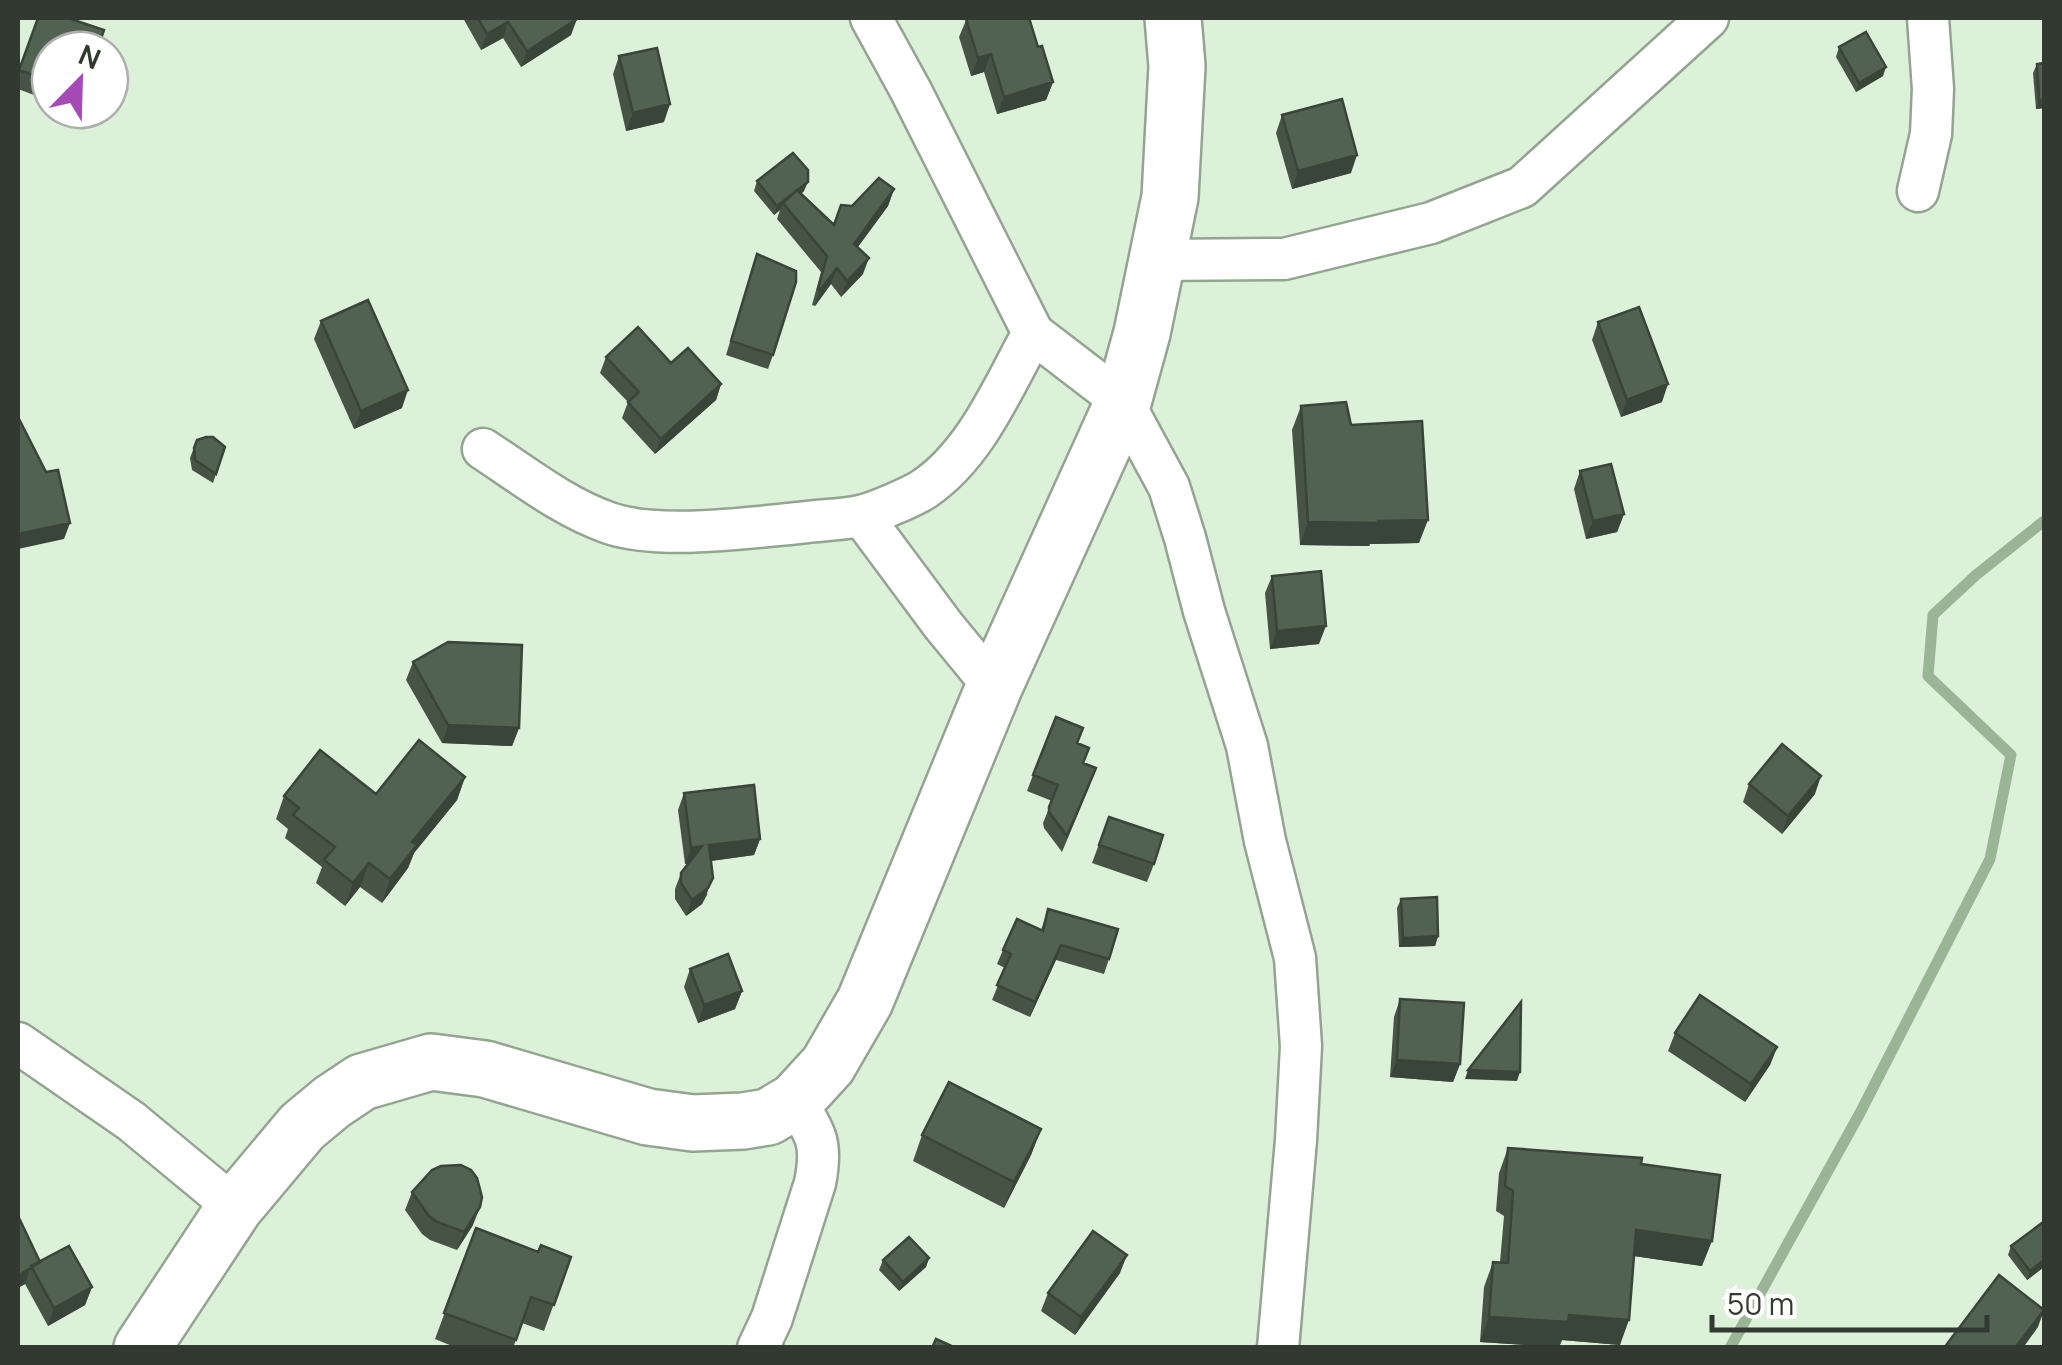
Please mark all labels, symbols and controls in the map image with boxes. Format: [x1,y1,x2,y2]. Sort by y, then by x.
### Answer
north arrow [30,30,130,130]
text: N [73,35,107,77]
scale bar [1712,1270,1987,1332]
text: 50 m [1727,1283,1794,1324]

